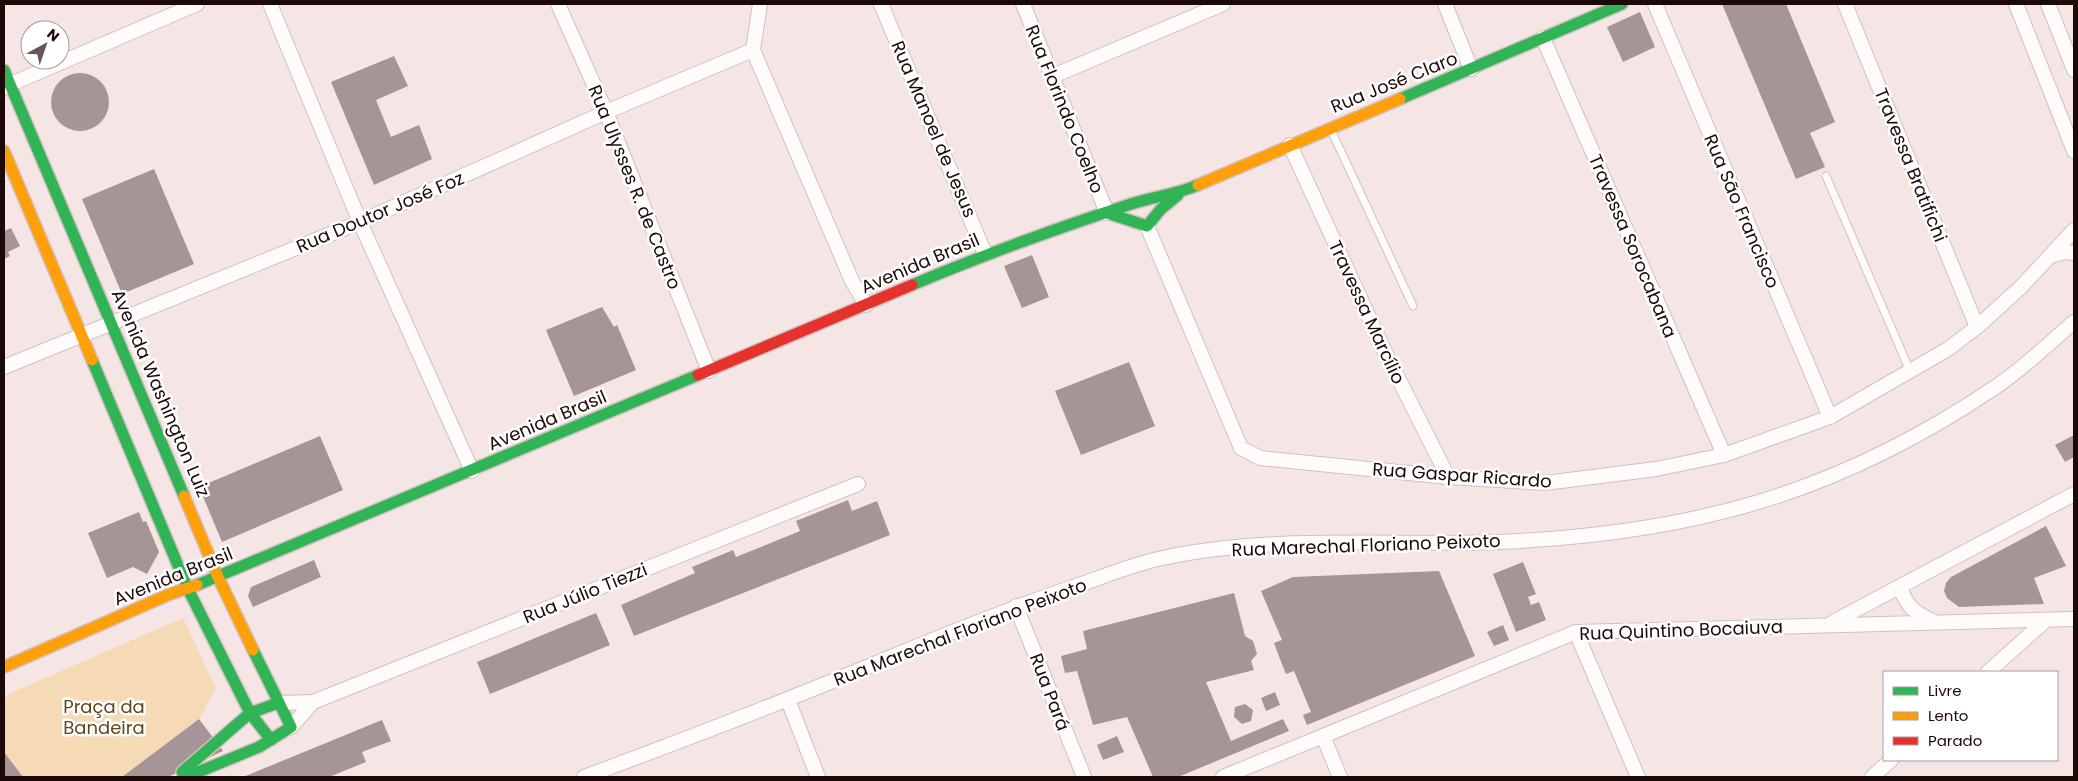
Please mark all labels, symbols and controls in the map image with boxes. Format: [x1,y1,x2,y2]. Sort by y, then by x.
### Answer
north arrow [20,20,70,70]
street label: Rua Florindo Coelho [1020,21,1110,197]
text: N [43,24,64,46]
street label: Rua Manoel de Jesus [885,37,983,221]
street label: Rua José Claro [1327,45,1461,119]
street label: Rua Ulysses R. de Castro [583,81,687,293]
street label: Travessa Bratifichi [1869,84,1953,246]
street label: Rua São Francisco [1698,130,1786,292]
street label: Travessa Sorocabana [1583,150,1683,342]
street label: Rua Doutor José Foz [292,165,468,259]
street label: Avenida Brasil [857,227,983,299]
street label: Travessa Marcílio [1323,236,1411,388]
street label: Avenida Washington Luiz [106,285,216,501]
street label: Avenida Brasil [484,384,610,456]
street label: Rua Gaspar Ricardo [1371,456,1553,494]
street label: Rua Marechal Floriano Peixoto [1231,528,1501,562]
street label: Avenida Brasil [110,541,236,611]
street label: Rua Júlio Tiezzi [519,557,651,629]
street label: Rua Marechal Floriano Peixoto [830,572,1090,692]
street label: Rua Quintino Bocaiuva [1579,614,1783,646]
street label: Rua Pará [1024,650,1076,734]
legend [1883,671,2058,761]
text: Livre [1928,680,1961,701]
park label: Praça da Bandeira [63,694,145,740]
text: Lento [1928,705,1968,726]
text: Parado [1928,730,1982,751]

